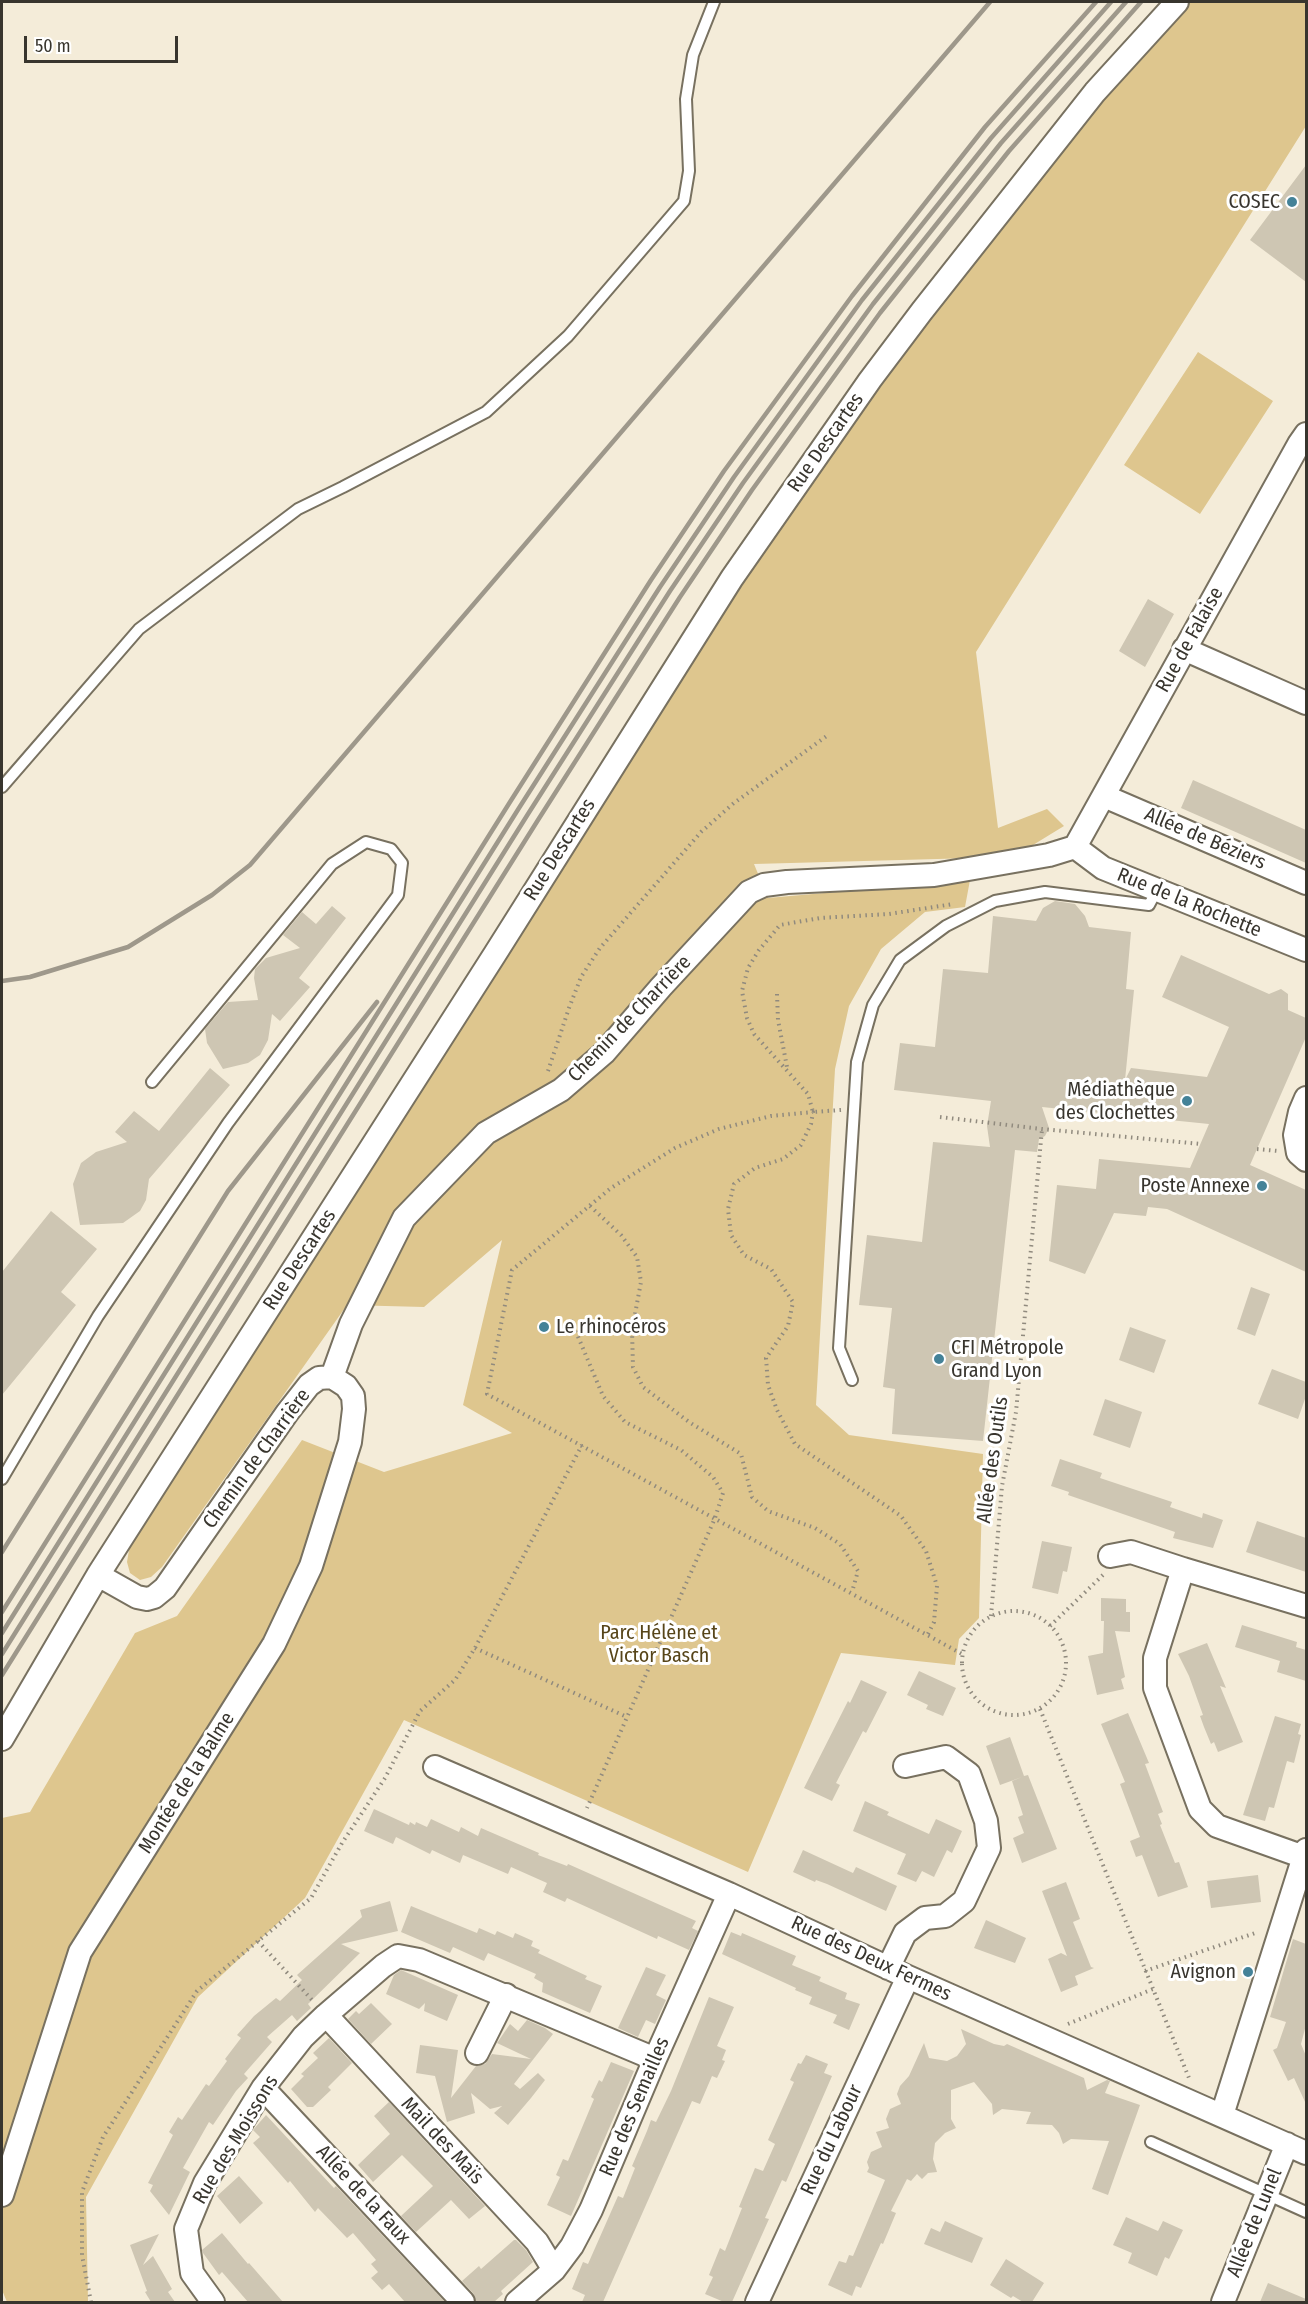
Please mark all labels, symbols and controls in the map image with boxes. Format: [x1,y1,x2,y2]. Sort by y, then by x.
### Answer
scale bar [27,24,182,62]
text: 50 m [35,35,71,57]
place label: COSEC [1228,190,1280,214]
marker: COSEC [1285,195,1299,209]
street label: Rue Descartes [783,389,869,497]
street label: Rue de Falaise [1151,583,1229,697]
street label: Rue Descartes [519,795,601,905]
street label: Allée de Béziers [1141,803,1269,875]
street label: Rue de la Rochette [1113,863,1265,943]
street label: Chemin de Charrière [563,951,697,1087]
place label: Médiathèque des Clochettes [1055,1078,1175,1125]
marker: Médiathèque des Clochettes [1180,1094,1194,1108]
place label: Poste Annexe [1141,1174,1250,1198]
marker: Poste Annexe [1255,1179,1269,1193]
street label: Rue Descartes [258,1205,342,1315]
place label: Le rhinocéros [556,1315,666,1339]
marker: Le rhinocéros [537,1320,551,1334]
place label: CFI Métropole Grand Lyon [951,1336,1064,1383]
marker: CFI Métropole Grand Lyon [932,1352,946,1366]
street label: Chemin de Charrière [198,1384,316,1534]
street label: Allée des Outils [972,1395,1014,1525]
park label: Parc Hélène et Victor Basch [600,1621,718,1668]
street label: Montée de la Balme [134,1708,240,1858]
street label: Rue des Deux Fermes [787,1911,955,2007]
place label: Avignon [1171,1960,1236,1984]
marker: Avignon [1241,1965,1255,1979]
street label: Rue des Semailles [595,2034,675,2180]
street label: Rue des Moissons [188,2071,284,2209]
street label: Rue du Labour [796,2081,868,2199]
street label: Mail des Maïs [396,2092,488,2190]
street label: Allée de la Faux [311,2140,415,2250]
street label: Allée de Lunel [1222,2165,1288,2281]

